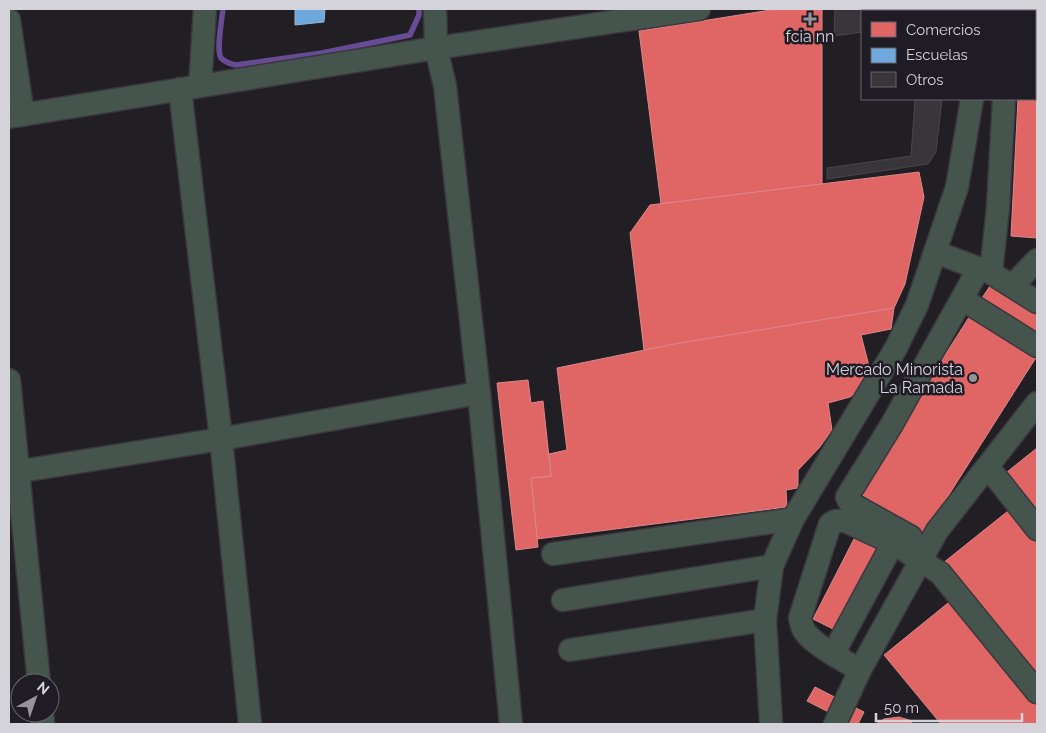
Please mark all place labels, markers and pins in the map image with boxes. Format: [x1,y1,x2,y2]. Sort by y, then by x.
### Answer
marker: fcia nn [804,13,816,25]
place label: fcia nn [786,27,834,46]
place label: Mercado Minorista La Ramada [826,360,963,397]
marker: Mercado Minorista La Ramada [967,372,979,384]

